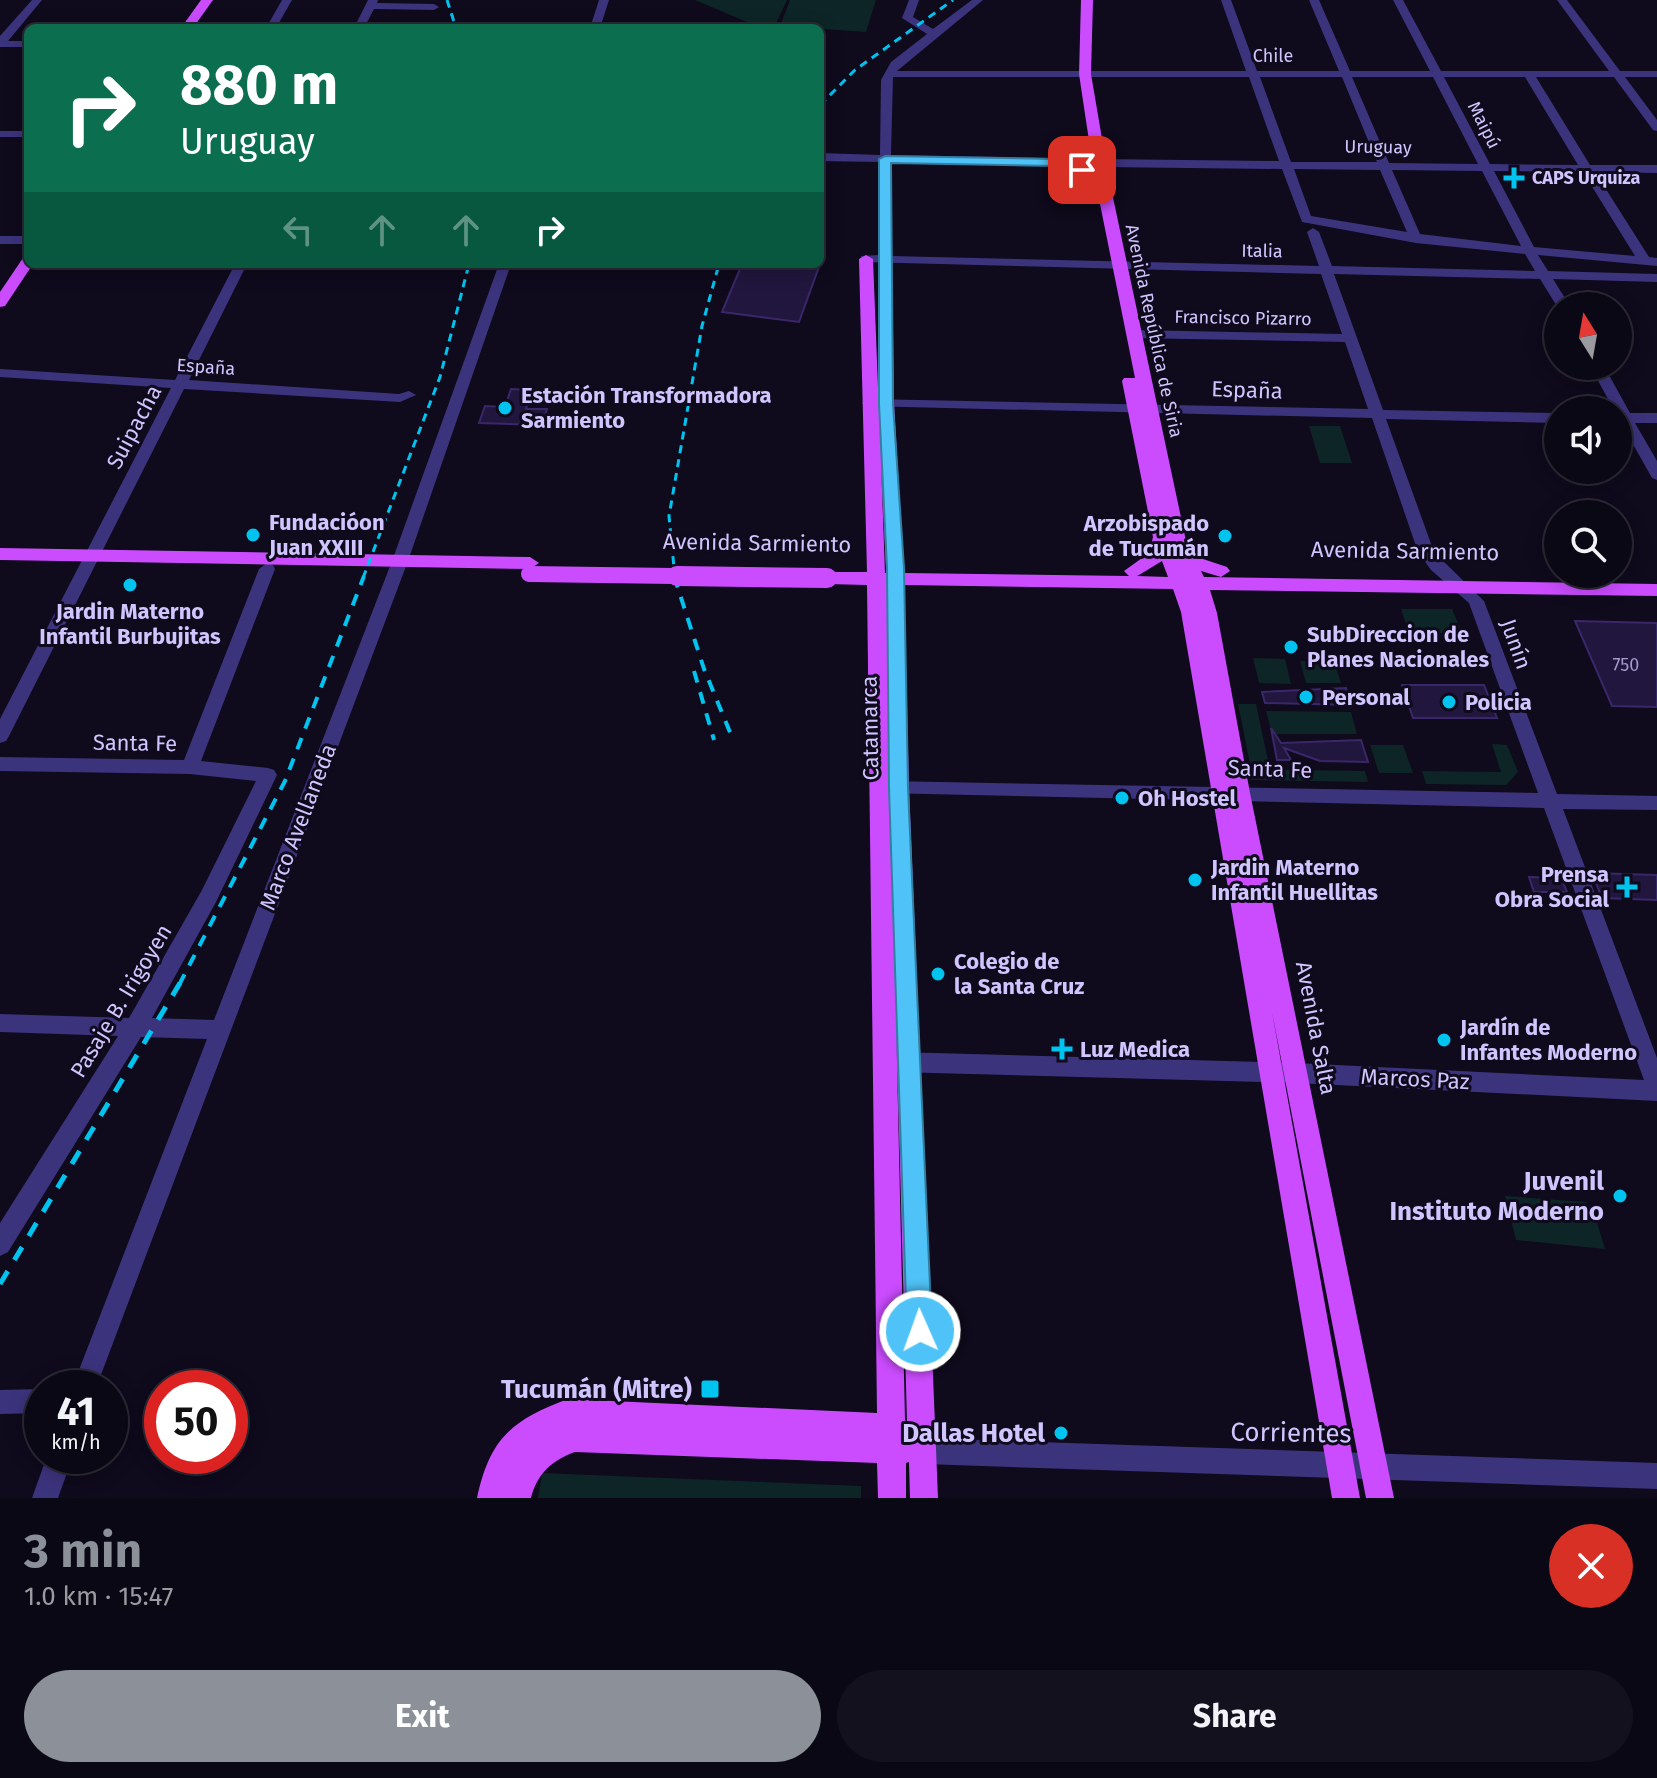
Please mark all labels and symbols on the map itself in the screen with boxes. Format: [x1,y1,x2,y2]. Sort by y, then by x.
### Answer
street label: Chile [1253,45,1293,67]
street label: Maipú [1463,98,1505,152]
street label: Uruguay [1344,135,1412,159]
pin [1048,136,1116,204]
marker: CAPS Urquiza [1503,167,1525,189]
place label: CAPS Urquiza [1532,167,1641,189]
street label: Avenida República de Siria [1121,222,1187,440]
street label: Italia [1241,240,1283,262]
north arrow [1544,292,1632,380]
street label: Francisco Pizarro [1174,306,1312,330]
street label: España [176,354,236,380]
street label: España [1211,375,1283,405]
street label: Suipacha [101,380,167,474]
place label: Estación Transformadora Sarmiento [521,382,772,434]
marker: Estación Transformadora Sarmiento [496,399,514,417]
place label: Fundacióon Juan XXIII [268,509,385,561]
place label: Arzobispado de Tucumán [1083,510,1209,562]
marker: Fundacióon Juan XXIII [244,526,262,544]
marker: Arzobispado de Tucumán [1216,527,1234,545]
street label: Avenida Sarmiento [663,528,851,558]
street label: Avenida Sarmiento [1311,536,1499,566]
marker: Jardin Materno Infantil Burbujitas [121,576,139,594]
place label: Jardin Materno Infantil Burbujitas [39,598,221,650]
street label: Junín [1495,615,1537,673]
place label: SubDireccion de Planes Nacionales [1307,621,1489,673]
marker: SubDireccion de Planes Nacionales [1282,638,1300,656]
house number: 750 [1613,654,1639,676]
street label: Catamarca [856,675,884,781]
place label: Personal [1322,684,1410,711]
marker: Personal [1297,688,1315,706]
place label: Policia [1465,689,1532,716]
marker: Policia [1440,693,1458,711]
street label: Santa Fe [93,729,177,757]
street label: Marco Avellaneda [254,740,342,914]
street label: Santa Fe [1227,754,1313,784]
place label: Oh Hostel [1138,785,1236,812]
marker: Oh Hostel [1113,789,1131,807]
place label: Jardin Materno Infantil Huellitas [1210,854,1378,906]
place label: Prensa Obra Social [1495,861,1609,913]
marker: Jardin Materno Infantil Huellitas [1186,871,1204,889]
marker: Prensa Obra Social [1616,876,1638,898]
street label: Pasaje B. Irigoyen [65,919,177,1083]
place label: Colegio de la Santa Cruz [954,948,1084,1000]
street label: Avenida Salta [1290,959,1342,1097]
marker: Colegio de la Santa Cruz [929,965,947,983]
place label: Jardín de Infantes Moderno [1459,1014,1637,1066]
marker: Jardín de Infantes Moderno [1435,1031,1453,1049]
place label: Luz Medica [1080,1036,1190,1063]
marker: Luz Medica [1051,1038,1073,1060]
street label: Marcos Paz [1360,1063,1470,1095]
place label: Juvenil Instituto Moderno [1389,1166,1604,1227]
marker: Juvenil Instituto Moderno [1611,1187,1629,1205]
position arrow [878,1289,962,1373]
speed limit sign: 50 [144,1370,248,1474]
place label: Tucumán (Mitre) [501,1374,692,1405]
marker: Tucumán (Mitre) [699,1378,721,1400]
street label: Corrientes [1230,1416,1352,1450]
place label: Dallas Hotel [902,1418,1045,1449]
marker: Dallas Hotel [1052,1424,1070,1442]

